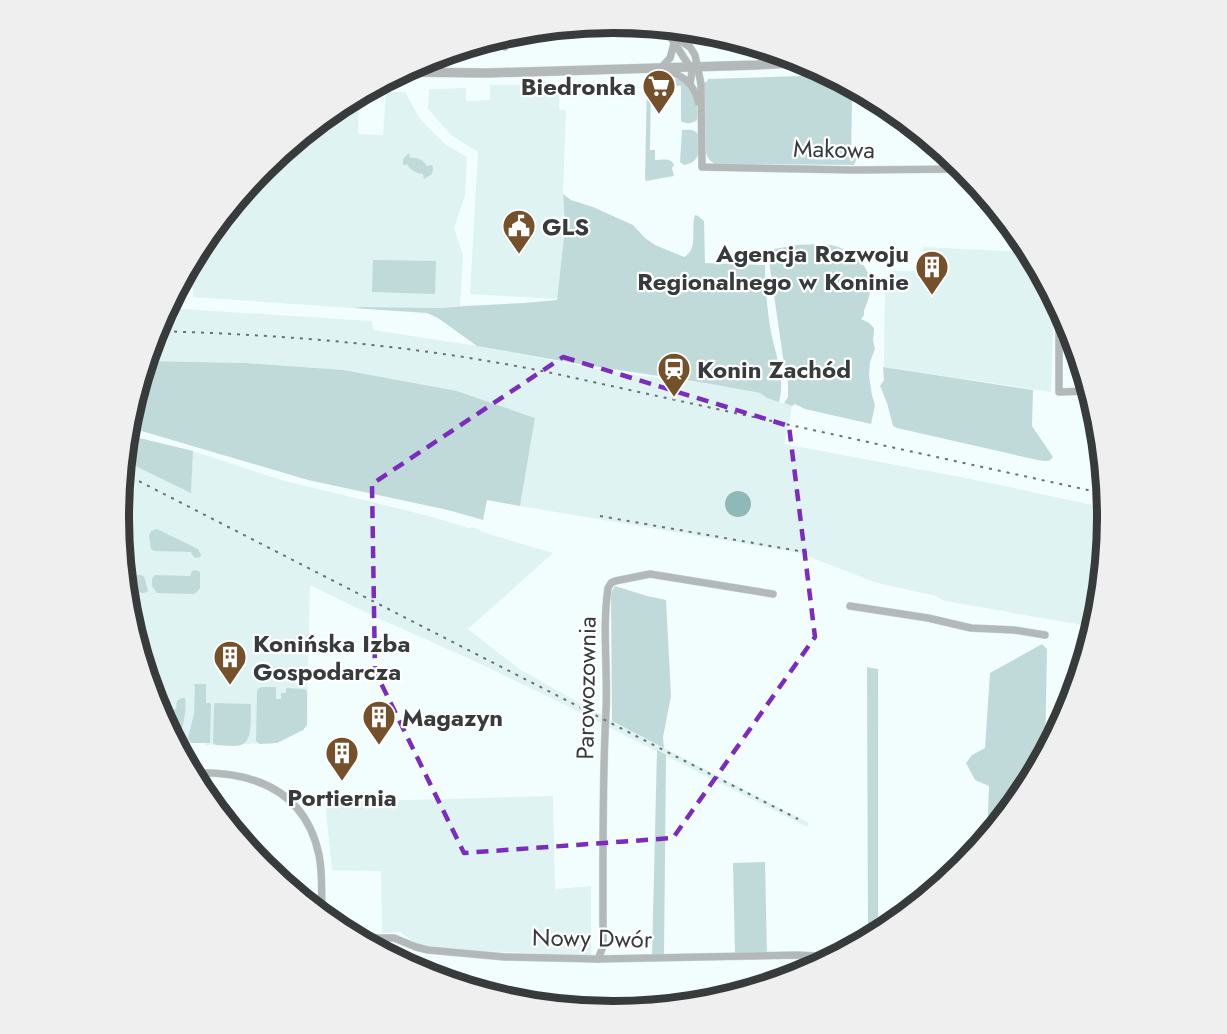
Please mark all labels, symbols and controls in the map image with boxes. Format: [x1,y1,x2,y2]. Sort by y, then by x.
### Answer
supermarket icon: Biedronka [641,68,677,115]
place label: Biedronka [521,69,636,104]
street label: Makowa [793,131,875,167]
public building icon: GLS [501,208,537,255]
place label: GLS [542,209,589,244]
place label: Agencja Rozwoju Regionalnego w Koninie [637,236,909,299]
building icon: Agencja Rozwoju Regionalnego w Koninie [914,249,950,296]
station icon: Konin Zachód [656,351,692,398]
place label: Konin Zachód [697,352,851,387]
street label: Parowozownia [567,616,605,760]
place label: Konińska Izba Gospodarcza [253,626,410,689]
building icon: Konińska Izba Gospodarcza [212,639,248,686]
building icon: Magazyn [361,699,397,746]
place label: Magazyn [402,700,503,735]
building icon: Portiernia [324,735,360,782]
place label: Portiernia [287,780,397,815]
street label: Nowy Dwór [532,919,653,957]

